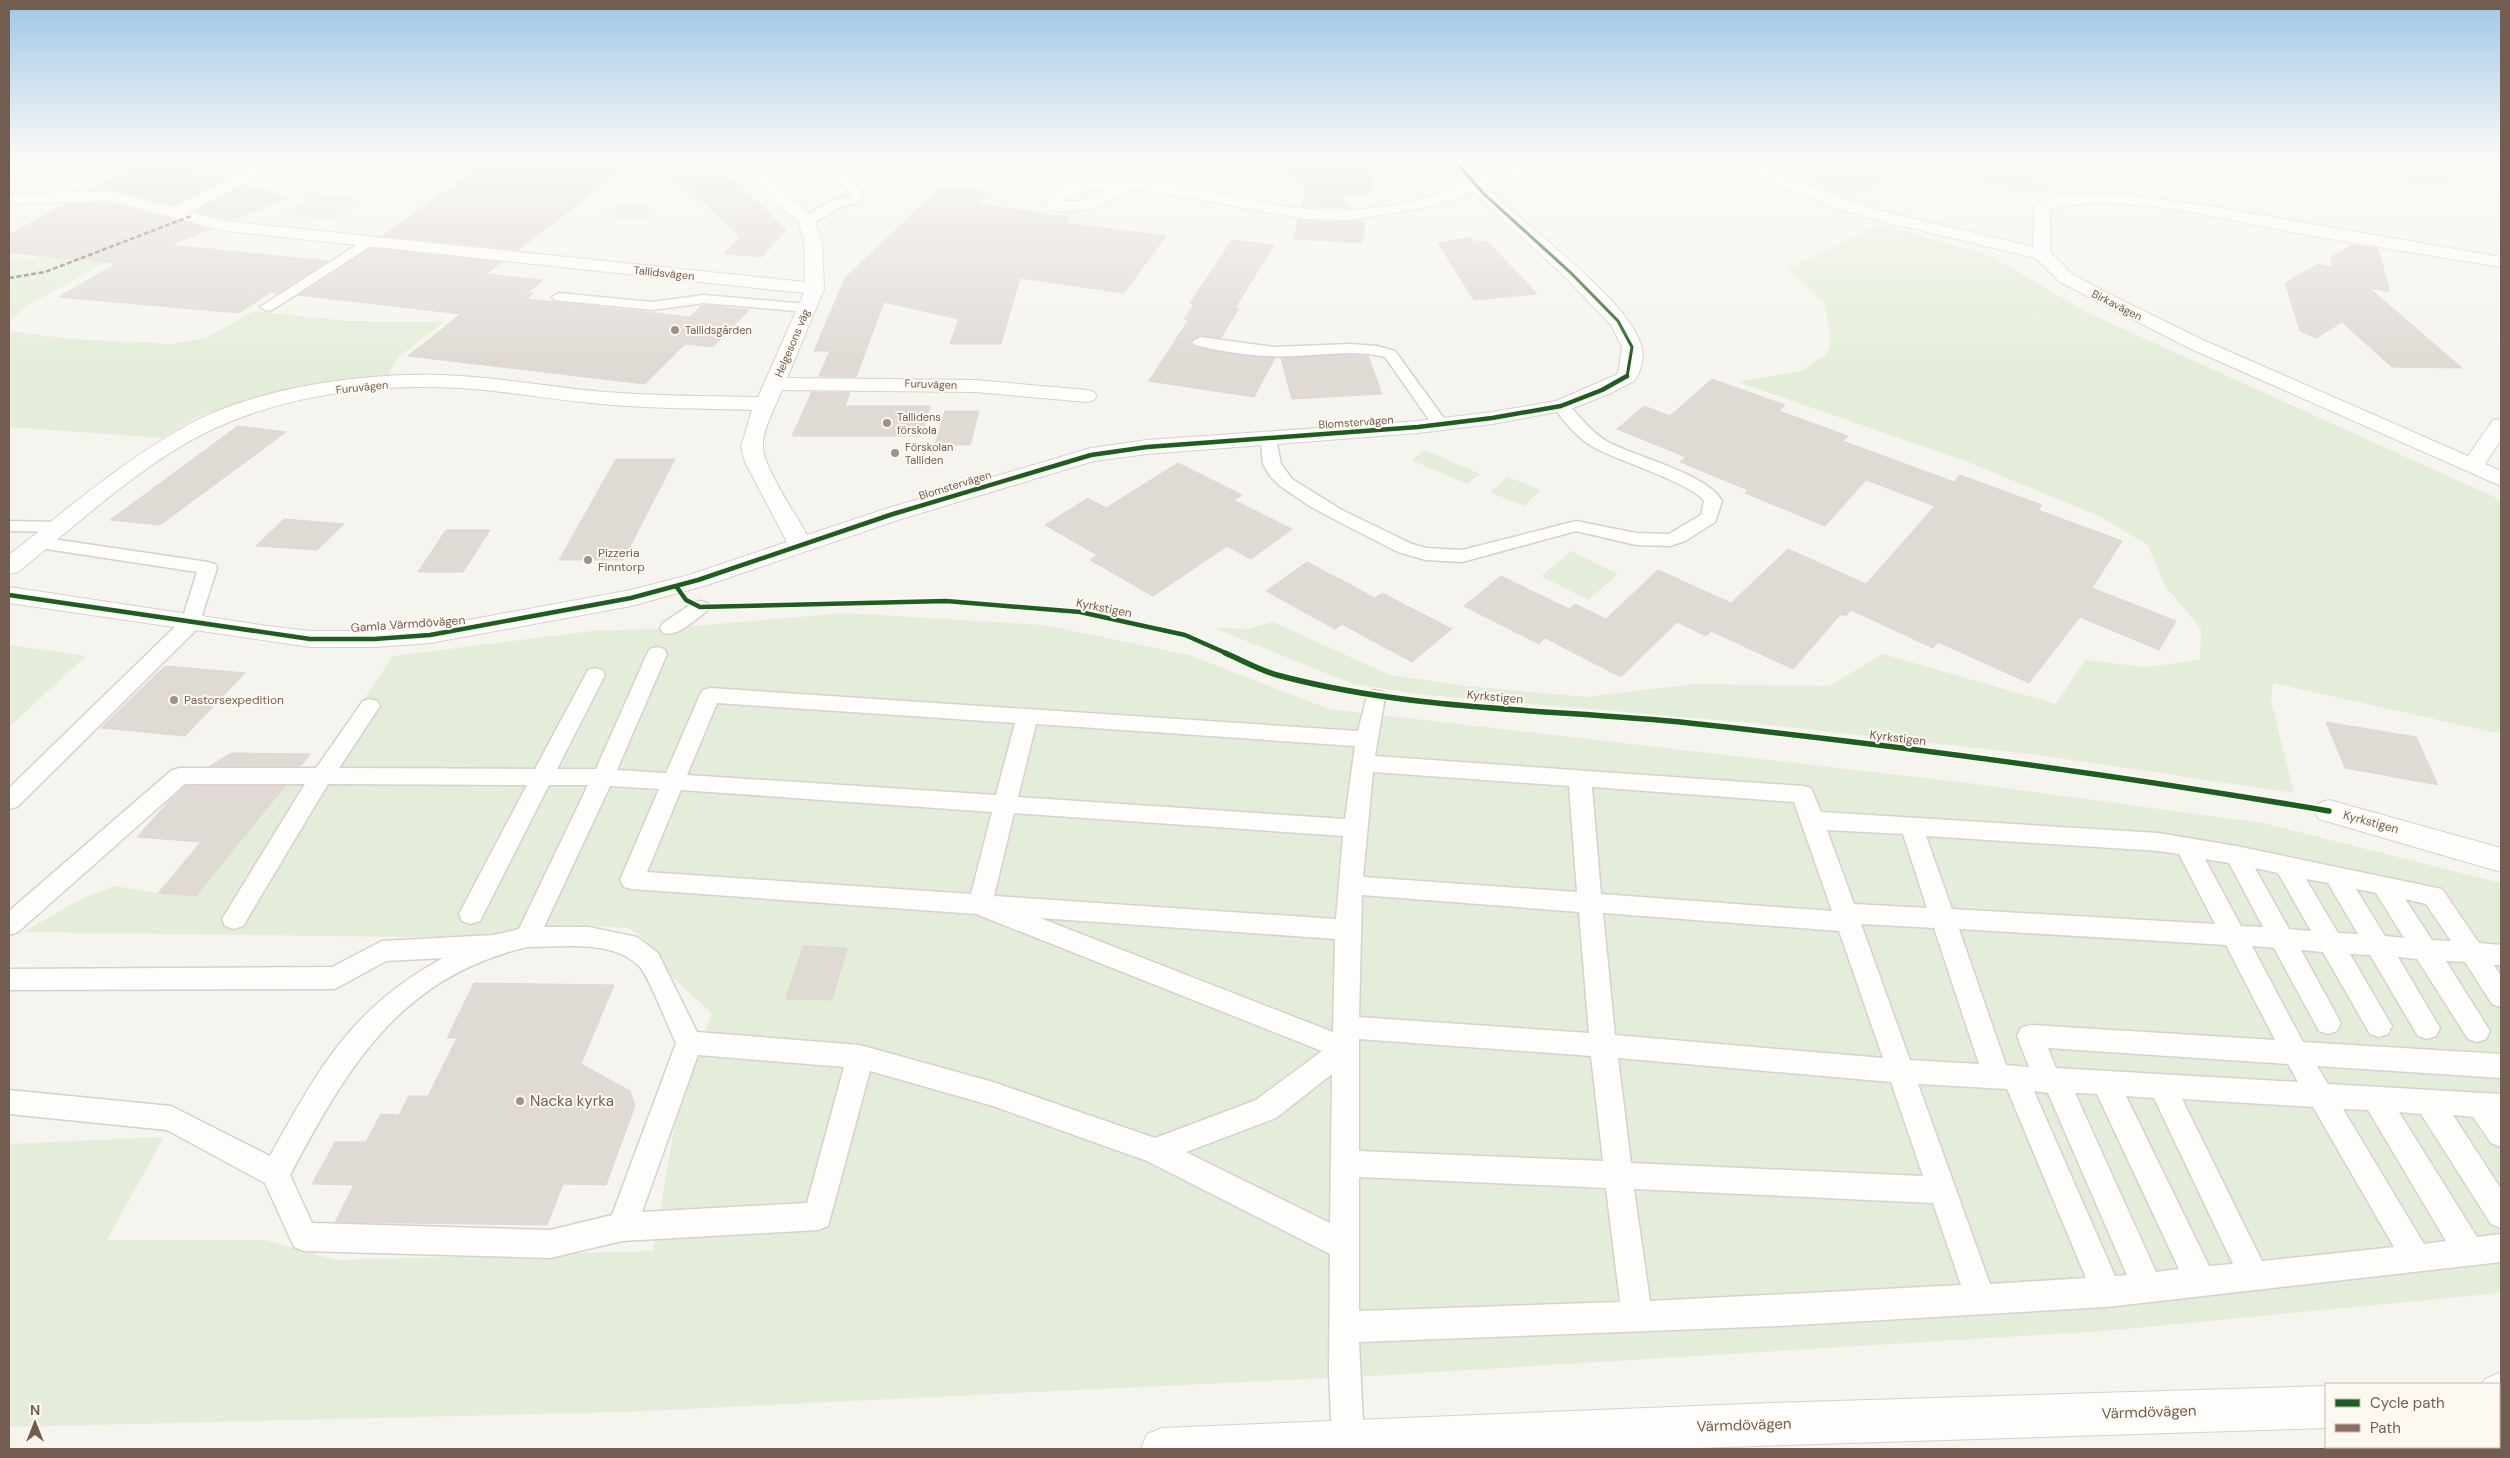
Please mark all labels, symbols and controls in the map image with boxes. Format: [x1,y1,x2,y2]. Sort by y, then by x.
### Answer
street label: Tallidsvägen [633,263,695,283]
street label: Birkavägen [2089,286,2145,324]
street label: Helgesons väg [771,307,813,379]
place label: Tallidsgården [685,323,752,337]
marker: Tallidsgården [669,324,681,336]
street label: Furuvägen [904,376,958,392]
street label: Furuvägen [335,377,389,397]
place label: Tallidens förskola [897,410,941,437]
street label: Blomstervägen [1318,412,1394,432]
marker: Tallidens förskola [881,417,893,429]
place label: Förskolan Talliden [905,440,953,467]
marker: Förskolan Talliden [889,447,901,459]
street label: Blomstervägen [917,467,993,503]
place label: Pizzeria Finntorp [598,545,645,575]
marker: Pizzeria Finntorp [582,554,594,566]
street label: Kyrkstigen [1075,595,1133,621]
street label: Gamla Värmdövägen [350,612,466,636]
street label: Kyrkstigen [1466,687,1524,707]
place label: Pastorsexpedition [184,692,284,708]
marker: Pastorsexpedition [168,694,180,706]
street label: Kyrkstigen [1869,727,1927,749]
street label: Kyrkstigen [2342,807,2401,837]
place label: Nacka kyrka [530,1091,614,1111]
marker: Nacka kyrka [514,1095,526,1107]
legend [2325,1383,2500,1448]
text: Cycle path [2370,1393,2445,1413]
north arrow [10,1398,60,1448]
street label: Värmdövägen [2101,1400,2197,1424]
text: N [30,1401,40,1419]
street label: Värmdövägen [1696,1413,1792,1437]
text: Path [2370,1418,2401,1438]

